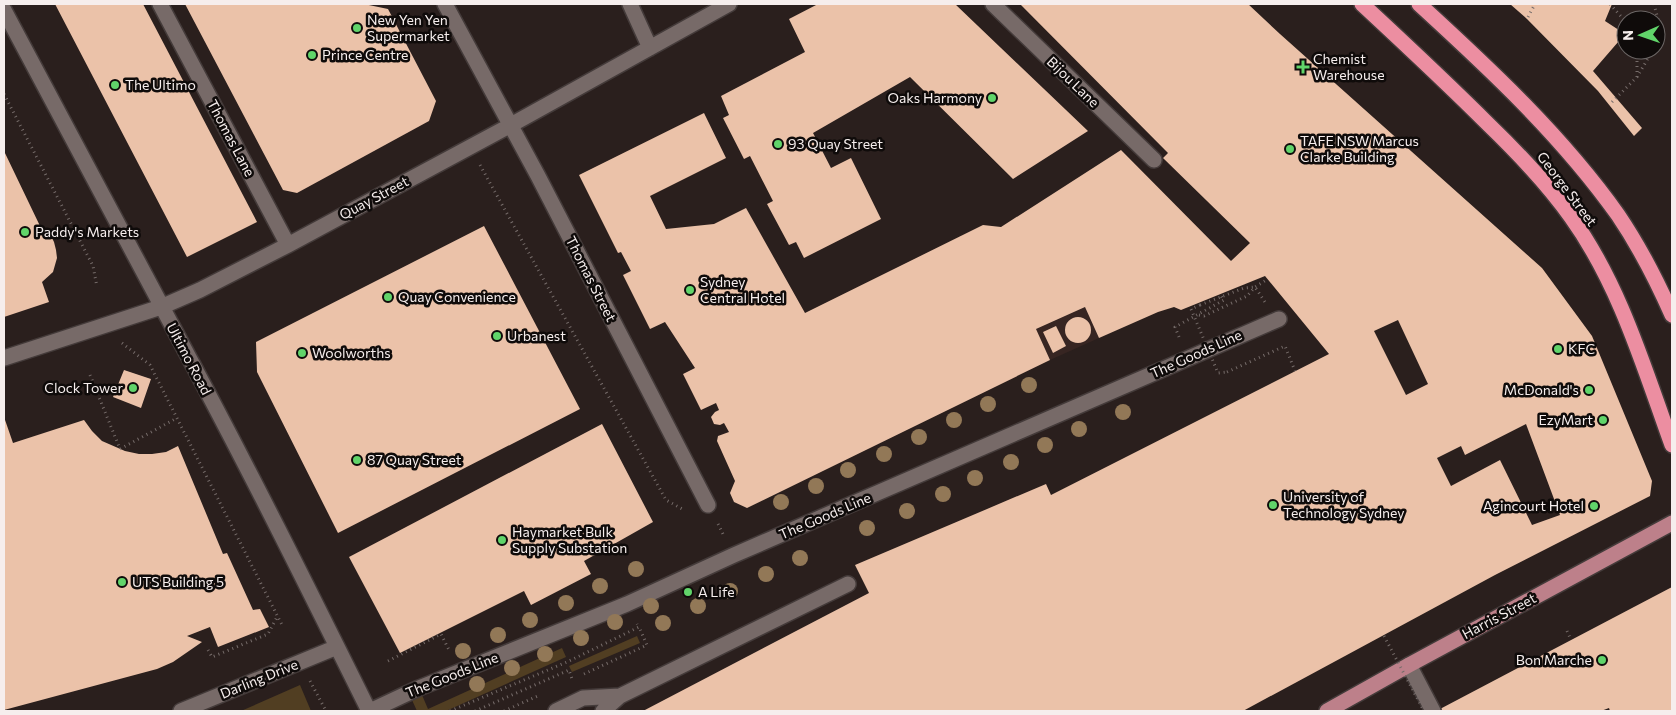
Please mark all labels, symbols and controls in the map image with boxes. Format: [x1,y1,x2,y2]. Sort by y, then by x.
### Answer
north arrow [1616,10,1666,60]
place label: New Yen Yen Supermarket [367,11,450,44]
marker: New Yen Yen Supermarket [351,22,363,34]
text: N [1619,30,1636,41]
place label: Prince Centre [322,46,408,63]
marker: Prince Centre [306,49,318,61]
place label: Chemist Warehouse [1313,50,1385,83]
street label: Bijou Lane [1044,53,1103,111]
marker: Chemist Warehouse [1297,61,1309,73]
place label: The Ultimo [125,76,196,93]
marker: The Ultimo [109,79,121,91]
place label: Oaks Harmony [888,89,982,106]
marker: Oaks Harmony [986,92,998,104]
street label: Thomas Lane [204,96,259,179]
place label: TAFE NSW Marcus Clarke Building [1300,132,1419,165]
place label: 93 Quay Street [788,135,883,152]
marker: 93 Quay Street [772,138,784,150]
marker: TAFE NSW Marcus Clarke Building [1284,143,1296,155]
street label: George Street [1534,148,1601,229]
street label: Quay Street [336,172,411,223]
place label: Paddy's Markets [35,223,139,240]
marker: Paddy's Markets [19,226,31,238]
street label: Thomas Street [563,233,620,325]
place label: Sydney Central Hotel [700,273,785,306]
marker: Sydney Central Hotel [684,284,696,296]
place label: Quay Convenience [398,288,516,305]
marker: Quay Convenience [382,291,394,303]
street label: Ultimo Road [163,320,216,398]
street label: The Goods Line [1147,326,1244,381]
place label: Urbanest [507,327,566,344]
marker: Urbanest [491,330,503,342]
place label: KFC [1568,340,1595,357]
marker: KFC [1552,343,1564,355]
place label: Woolworths [312,344,391,361]
marker: Woolworths [296,347,308,359]
place label: Clock Tower [44,379,123,396]
place label: McDonald's [1504,381,1579,398]
marker: Clock Tower [127,382,139,394]
marker: McDonald's [1583,384,1595,396]
place label: EzyMart [1539,411,1593,428]
marker: EzyMart [1597,414,1609,426]
place label: 87 Quay Street [367,451,462,468]
marker: 87 Quay Street [351,454,363,466]
place label: University of Technology Sydney [1283,488,1405,521]
street label: The Goods Line [776,489,873,543]
place label: Agincourt Hotel [1483,497,1584,514]
marker: University of Technology Sydney [1267,499,1279,511]
marker: Agincourt Hotel [1588,500,1600,512]
place label: Haymarket Bulk Supply Substation [512,523,627,556]
marker: Haymarket Bulk Supply Substation [496,534,508,546]
place label: UTS Building 5 [132,573,224,590]
marker: UTS Building 5 [116,576,128,588]
place label: A Life [698,583,735,600]
marker: A Life [682,586,694,598]
street label: Harris Street [1459,589,1539,642]
street label: The Goods Line [403,648,501,701]
place label: Bon Marche [1516,651,1592,668]
marker: Bon Marche [1596,654,1608,666]
street label: Darling Drive [217,655,300,702]

